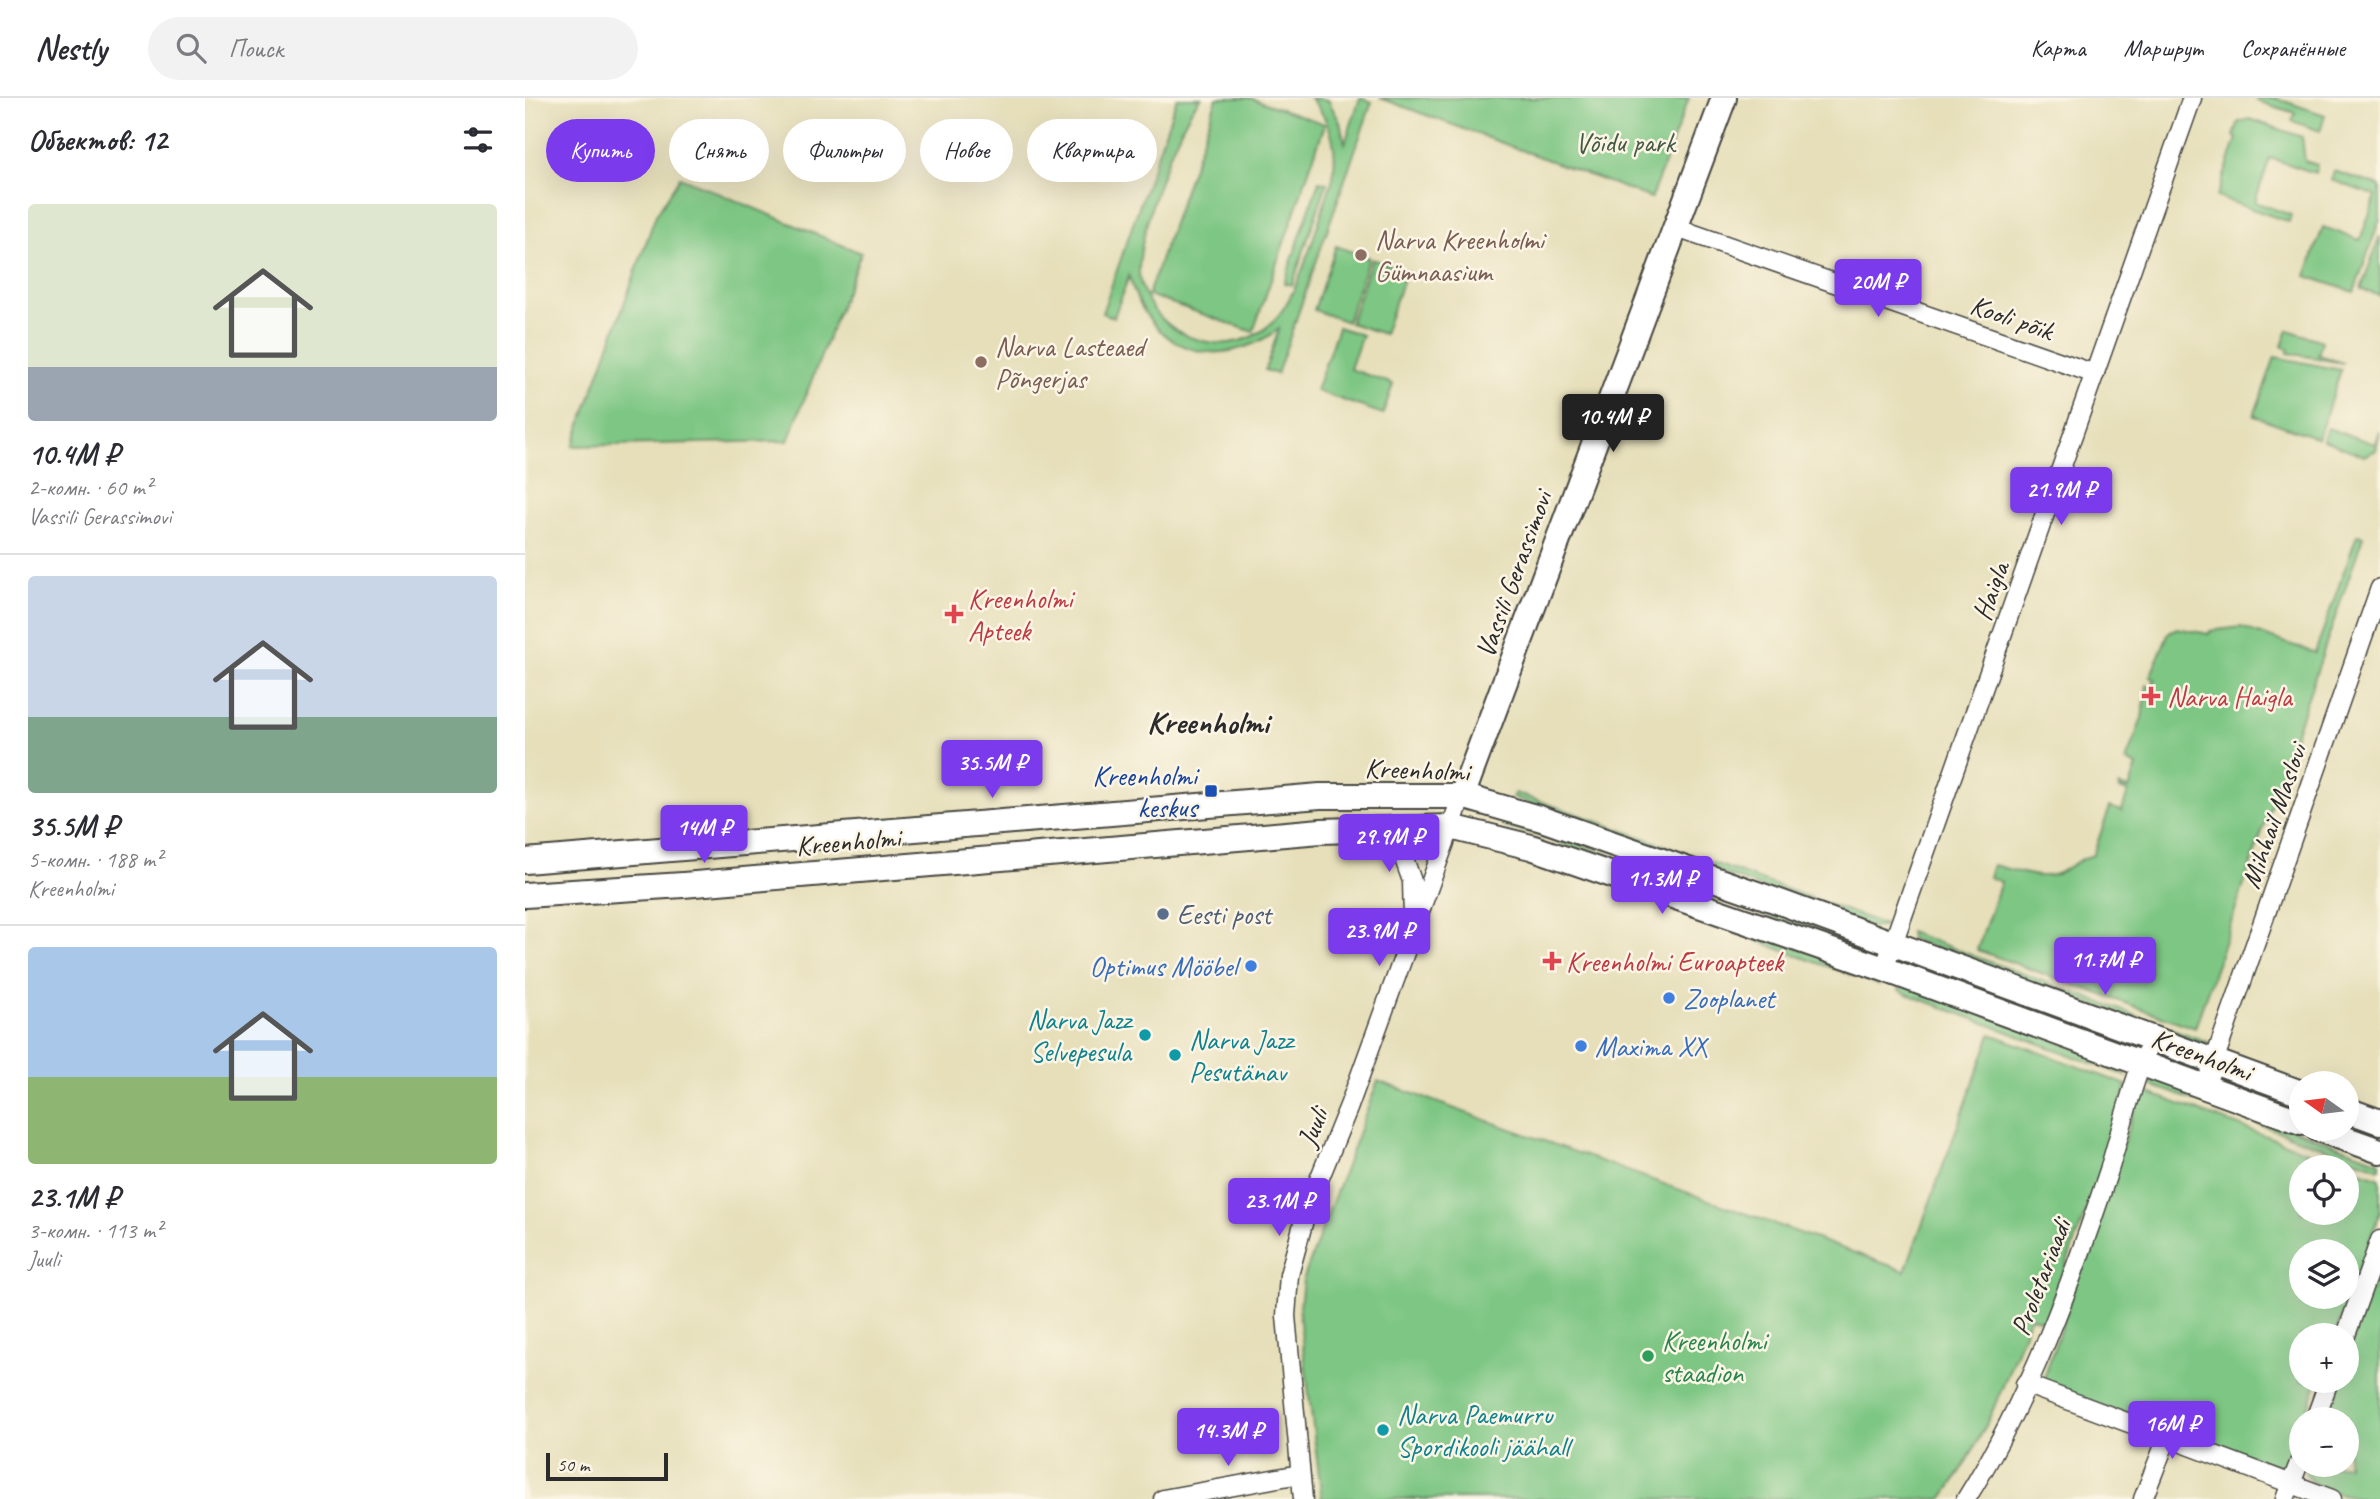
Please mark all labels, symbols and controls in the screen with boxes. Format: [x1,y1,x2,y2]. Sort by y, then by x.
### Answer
search box [148,17,638,80]
text: Nestly [35,27,106,69]
icon: search [172,29,210,67]
text: Поиск [228,32,283,65]
text: Карта [2031,33,2086,63]
text: Маршрут [2124,33,2203,63]
text: Сохранённые [2241,33,2345,63]
chip: Купить [546,119,655,182]
chip: Снять [669,119,769,182]
chip: Фильтры [783,119,906,182]
chip: Новое [920,119,1013,182]
chip: Квартира [1027,119,1157,182]
text: Объектов: 12 [28,121,167,159]
icon: filters [459,121,497,159]
park label: Võidu park [1575,125,1677,160]
place label: Narva Kreenholmi Gümnaasium [1375,222,1548,289]
marker: Narva Kreenholmi Gümnaasium [1353,247,1369,263]
icon: home [200,250,326,376]
pin: 20M ₽ [1829,260,1927,319]
text: 20M ₽ [1851,267,1905,296]
street label: Kooli põik [1966,287,2060,349]
place label: Narva Lasteaed Põngerjas [995,329,1148,396]
marker: Narva Lasteaed Põngerjas [973,354,989,370]
pin: 10.4M ₽ [1548,394,1678,454]
text: 10.4M ₽ [1578,402,1648,431]
text: 10.4M ₽ [28,435,119,473]
pin: 21.9M ₽ [1996,468,2126,527]
text: 2-комн. · 60 m² [28,473,152,502]
text: 21.9M ₽ [2026,475,2096,504]
street label: Vassili Gerassimovi [1467,483,1561,662]
text: Vassili Gerassimovi [28,502,171,531]
street label: Haigla [1964,555,2018,625]
place label: Kreenholmi Apteek [968,581,1076,648]
marker: Kreenholmi Apteek [946,606,962,622]
icon: home [200,622,326,748]
place label: Narva Haigla [2167,679,2294,714]
marker: Narva Haigla [2141,686,2161,706]
district label: Kreenholmi [1147,702,1273,743]
street label: Mihhail Maslovi [2232,736,2316,893]
pin: 35.5M ₽ [927,740,1057,800]
text: 35.5M ₽ [957,748,1027,777]
street label: Kreenholmi [1364,750,1474,789]
place label: Kreenholmi keskus [1092,758,1201,825]
marker: Kreenholmi keskus [1203,783,1219,799]
pin: 14M ₽ [655,806,753,865]
text: 35.5M ₽ [28,807,118,845]
text: 14M ₽ [677,813,731,842]
pin: 29.9M ₽ [1324,814,1454,874]
street label: Kreenholmi [794,819,905,863]
text: 29.9M ₽ [1354,822,1424,851]
text: 5-комн. · 188 m² [28,845,162,874]
pin: 11.3M ₽ [1597,856,1727,916]
text: 11.3M ₽ [1627,864,1697,893]
text: Kreenholmi [28,874,114,903]
place label: Eesti post [1177,897,1274,932]
marker: Eesti post [1155,906,1171,922]
pin: 23.9M ₽ [1314,908,1444,968]
text: 23.9M ₽ [1344,916,1414,945]
pin: 11.7M ₽ [2040,937,2170,997]
place label: Kreenholmi Euroapteek [1566,944,1785,979]
text: 11.7M ₽ [2070,945,2140,974]
place label: Optimus Mööbel [1089,949,1242,984]
marker: Kreenholmi Euroapteek [1544,953,1560,969]
marker: Optimus Mööbel [1243,958,1259,974]
place label: Zooplanet [1683,981,1777,1016]
marker: Zooplanet [1661,990,1677,1006]
icon: home [200,993,326,1119]
place label: Narva Jazz Selvepesula [1027,1002,1134,1069]
street label: Kreenholmi [2147,1020,2260,1090]
place label: Narva Jazz Pesutänav [1189,1022,1296,1089]
marker: Narva Jazz Selvepesula [1137,1027,1153,1043]
place label: Maxima XX [1595,1029,1709,1064]
marker: Maxima XX [1573,1038,1589,1054]
marker: Narva Jazz Pesutänav [1167,1047,1183,1063]
north arrow [2289,1071,2359,1141]
map controls [2289,1071,2359,1477]
street label: Juuli [1288,1099,1337,1154]
button: locate [2289,1155,2359,1225]
text: 23.1M ₽ [28,1178,119,1216]
pin: 23.1M ₽ [1214,1178,1344,1238]
text: 23.1M ₽ [1244,1186,1314,1215]
street label: Proletariaadi [2002,1210,2080,1340]
text: 3-комн. · 113 m² [28,1216,162,1245]
button: layers [2289,1239,2359,1309]
text: Juuli [28,1245,60,1274]
place label: Kreenholmi staadion [1662,1323,1770,1390]
button: + [2289,1323,2359,1393]
marker: Kreenholmi staadion [1640,1348,1656,1364]
place label: Narva Paemurru Spordikooli jäähall [1397,1397,1574,1464]
pin: 16M ₽ [2123,1402,2221,1461]
button: − [2289,1407,2359,1477]
pin: 14.3M ₽ [1163,1408,1293,1468]
text: 16M ₽ [2144,1409,2200,1438]
text: 14.3M ₽ [1193,1416,1263,1445]
marker: Narva Paemurru Spordikooli jäähall [1375,1422,1391,1438]
scale bar [546,1450,669,1482]
text: 50 m [557,1453,589,1477]

